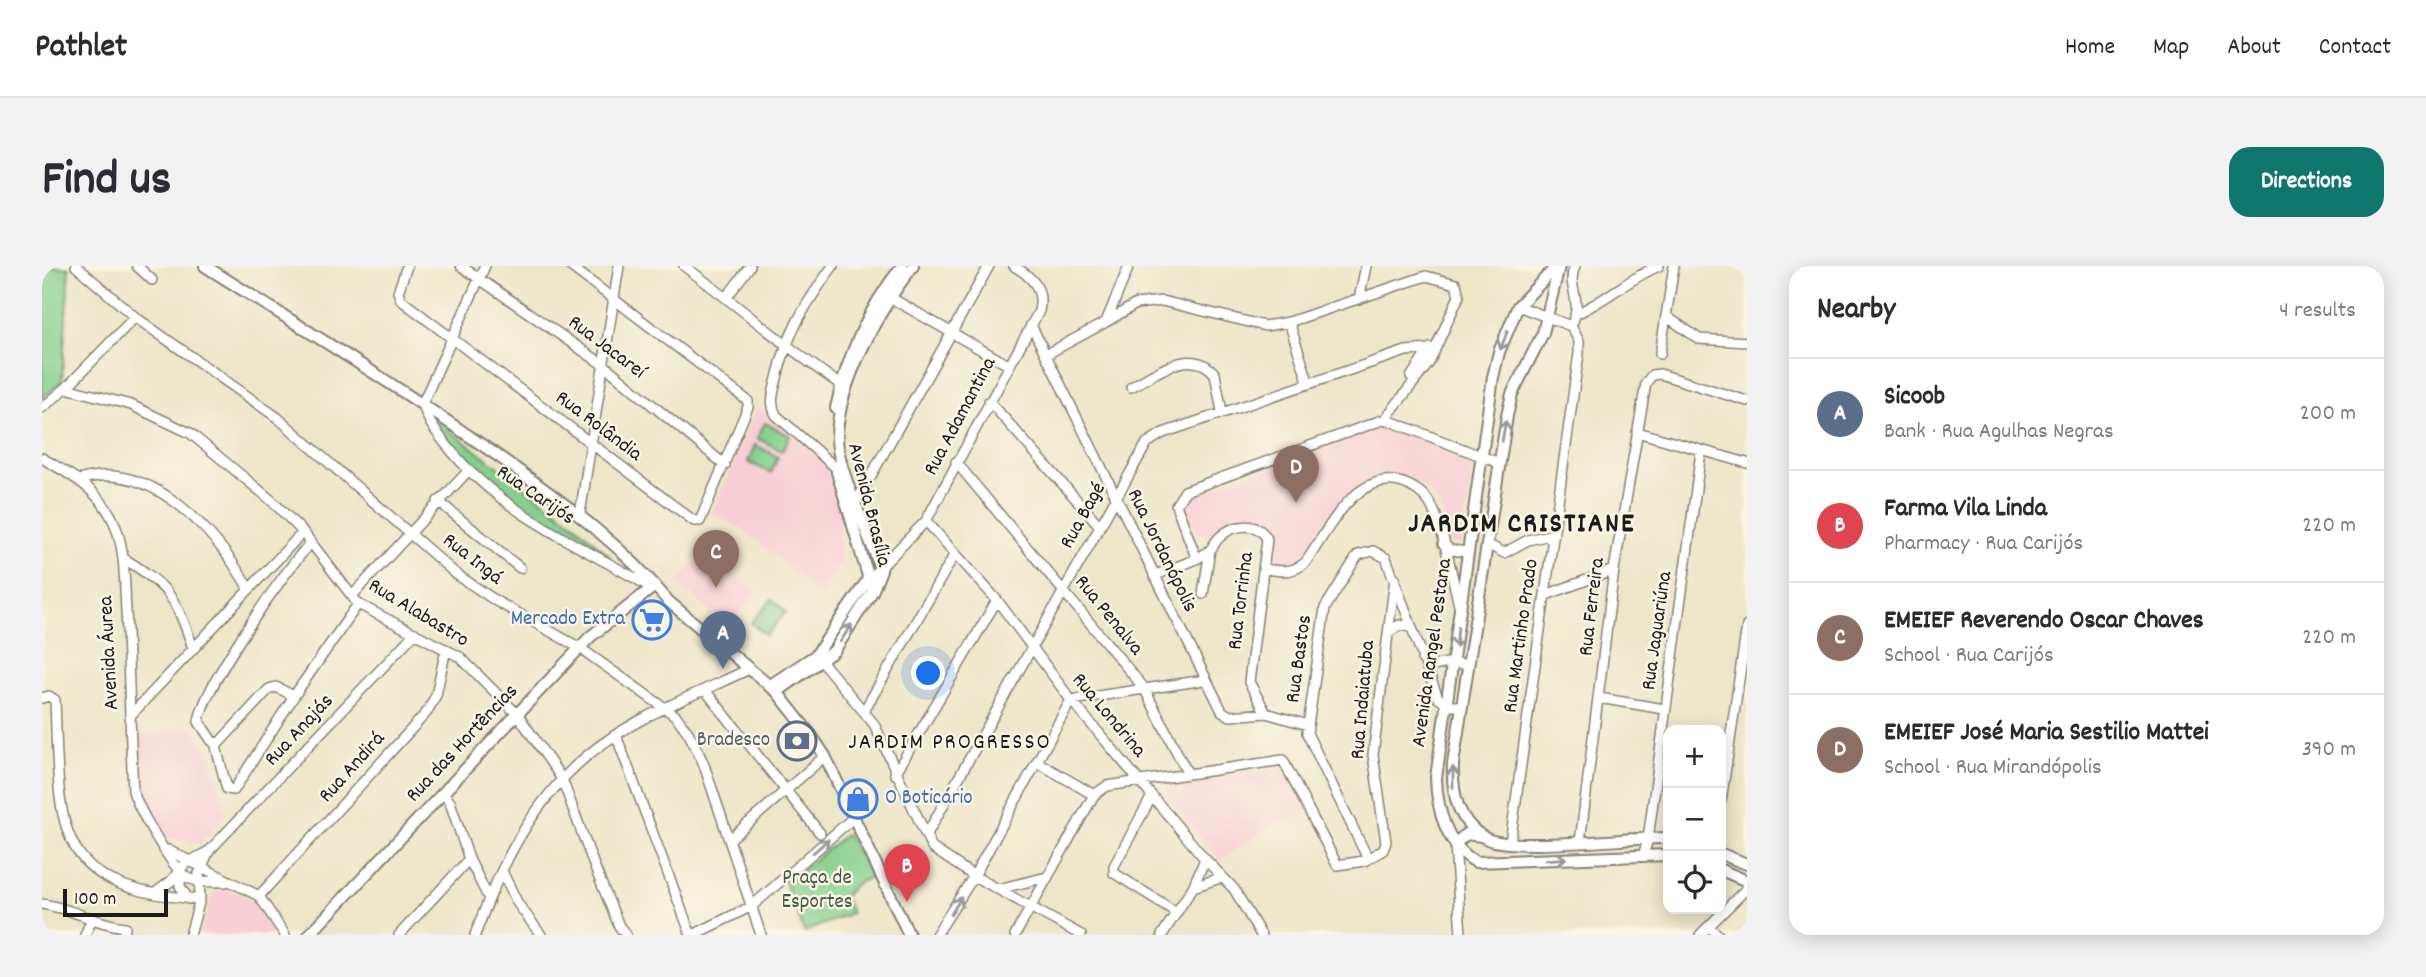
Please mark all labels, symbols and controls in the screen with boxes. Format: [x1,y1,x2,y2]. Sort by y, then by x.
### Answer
text: Pathlet [35,25,127,72]
text: Home [2065,31,2115,65]
text: Map [2153,31,2189,65]
text: About [2227,31,2281,65]
text: Contact [2319,31,2391,65]
text: Find us [42,147,171,217]
button: Directions [2229,147,2384,217]
text: Nearby [1817,290,1895,333]
text: 4 results [2279,295,2356,328]
street label: Rua Jacareí [561,309,653,389]
one-way arrow [1497,328,1509,350]
street label: Rua Adamantina [917,351,1005,482]
text: Sicoob [1884,379,1945,416]
street label: Rua Rolândia [548,384,649,470]
text: A [1834,398,1846,431]
text: 200 m [2300,398,2356,431]
text: Bank · Rua Agulhas Negras [1884,416,2114,449]
one-way arrow [1498,420,1511,443]
street label: Avenida Brasília [838,440,898,571]
pin: D [1273,445,1319,503]
street label: Rua Carijós [490,459,580,533]
street label: Rua Bagé [1053,477,1115,555]
street label: Rua Jordanópolis [1118,484,1204,618]
text: Farma Vila Linda [1884,491,2047,528]
district label: JARDIM CRISTIANE [1408,506,1636,546]
text: B [1835,510,1845,543]
text: 220 m [2302,510,2356,543]
street label: Rua Ingá [435,527,509,594]
text: Pharmacy · Rua Carijós [1884,528,2083,561]
pin: C [693,530,739,588]
street label: Rua Torrinha [1221,549,1263,652]
street label: Rua Ferreira [1572,555,1614,658]
street label: Avenida Rangel Pestana [1405,556,1461,749]
street label: Rua Martinho Prado [1496,557,1548,715]
street label: Rua Jaguariúna [1635,568,1681,692]
street label: Rua Penalva [1066,569,1151,664]
street label: Rua Alabastro [362,572,474,656]
street label: Avenida Áurea [92,594,128,711]
supermarket icon: Mercado Extra [631,599,673,641]
text: EMEIEF Reverendo Oscar Chaves [1884,603,2204,640]
place label: Mercado Extra [511,605,626,635]
pin: A [700,611,746,669]
street label: Rua Bastos [1279,613,1321,705]
text: C [1834,622,1846,655]
text: 220 m [2302,622,2356,655]
one-way arrow [839,624,854,643]
one-way arrow [1450,625,1463,647]
street label: Rua Indaiatuba [1344,638,1384,761]
text: School · Rua Carijós [1884,640,2054,673]
your location [911,656,945,690]
street label: Rua Londrina [1064,667,1153,766]
street label: Rua das Hortências [400,678,526,810]
street label: Rua Anajás [258,688,342,774]
text: EMEIEF José Maria Sestilio Mattei [1884,715,2209,752]
bank icon: Bradesco [776,720,818,762]
street label: Rua Andirá [313,725,394,810]
map controls [1663,725,1726,914]
button: + [1663,725,1726,788]
place label: Bradesco [697,726,770,756]
district label: JARDIM PROGRESSO [848,727,1052,760]
text: D [1834,734,1846,767]
text: 390 m [2302,734,2356,767]
text: School · Rua Mirandópolis [1884,752,2102,785]
one-way arrow [1446,766,1460,789]
shop icon: O Boticário [837,778,879,820]
place label: O Boticário [885,784,973,814]
button: − [1663,788,1726,851]
one-way arrow [812,838,830,854]
pin: B [884,844,930,902]
button: locate [1663,851,1726,914]
one-way arrow [1544,852,1567,865]
park label: Praça de Esportes [781,864,853,918]
scale bar [63,886,168,918]
text: 100 m [74,887,116,914]
one-way arrow [949,896,963,916]

